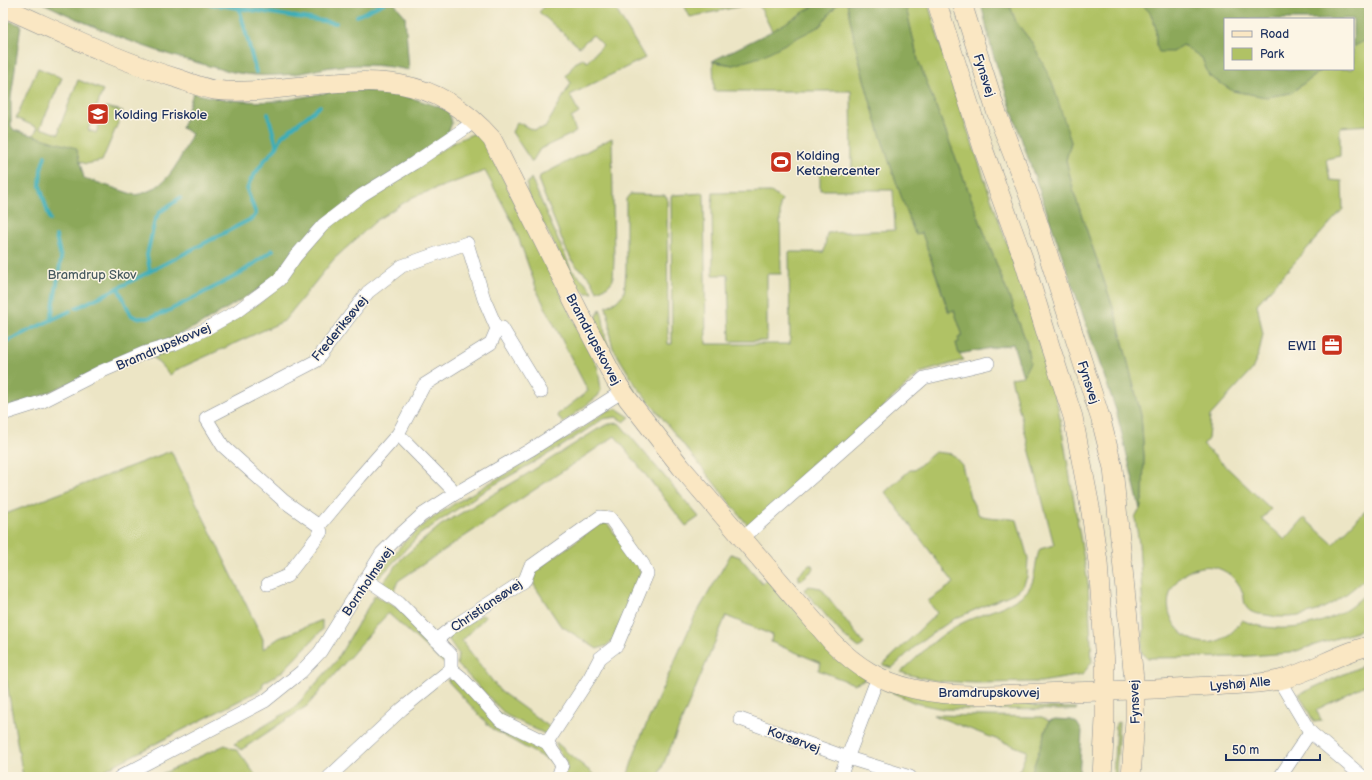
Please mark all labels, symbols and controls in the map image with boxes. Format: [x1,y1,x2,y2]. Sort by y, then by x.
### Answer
legend [1224,18,1354,70]
text: Road [1260,27,1289,42]
text: Park [1260,47,1284,62]
street label: Fynsvej [970,52,999,99]
school or university icon: Kolding Friskole [85,101,111,127]
place label: Kolding Friskole [114,107,208,123]
place label: Kolding Ketchercenter [796,148,880,179]
sports icon: Kolding Ketchercenter [768,149,794,175]
park label: Bramdrup Skov [47,267,137,283]
street label: Bramdrupskovvej [562,291,624,388]
street label: Frederiksøvej [308,293,371,365]
street label: Bramdrupskovvej [114,320,213,374]
office icon: EWII [1319,332,1345,358]
place label: EWII [1288,338,1316,354]
street label: Fynsvej [1074,359,1103,406]
street label: Bornholmsvej [339,544,397,619]
street label: Christiansøvej [448,576,525,636]
street label: Lyshøj Alle [1209,673,1272,695]
street label: Fynsvej [1126,680,1144,724]
street label: Bramdrupskovvej [938,685,1040,701]
street label: Korsørvej [765,723,823,757]
scale bar [1226,736,1320,762]
text: 50 m [1232,743,1259,758]

